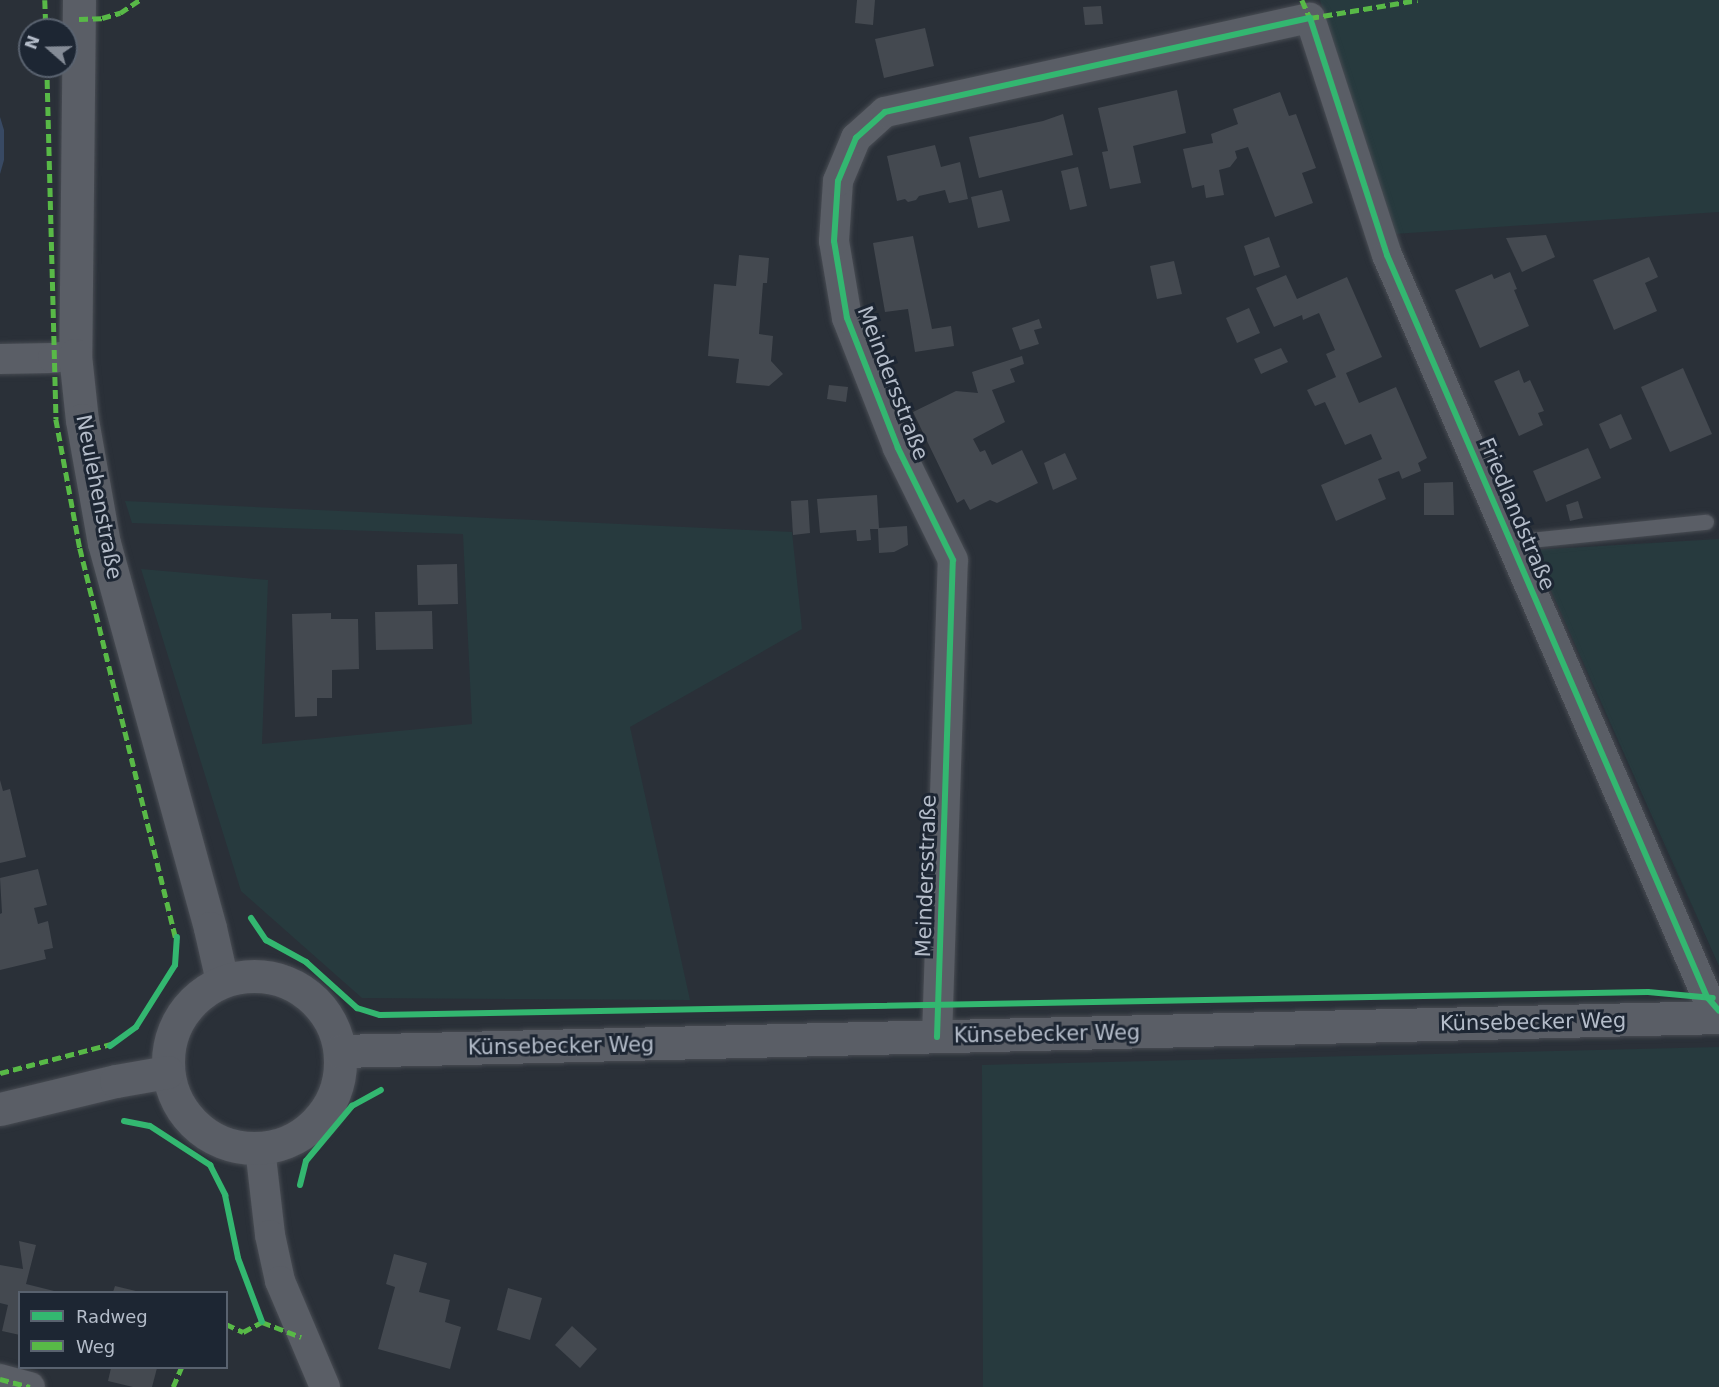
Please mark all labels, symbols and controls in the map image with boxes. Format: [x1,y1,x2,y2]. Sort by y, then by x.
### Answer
north arrow [18,18,78,78]
text: N [21,33,44,52]
street label: Meindersstraße [852,302,934,464]
street label: Neulehenstraße [71,413,127,581]
street label: Friedlandstraße [1473,434,1561,594]
street label: Meindersstraße [911,794,941,958]
street label: Künsebecker Weg [1440,1008,1626,1036]
street label: Künsebecker Weg [954,1020,1140,1048]
street label: Künsebecker Weg [468,1032,654,1060]
legend [18,1291,228,1369]
text: Radweg [76,1306,148,1327]
text: Weg [76,1336,115,1357]

